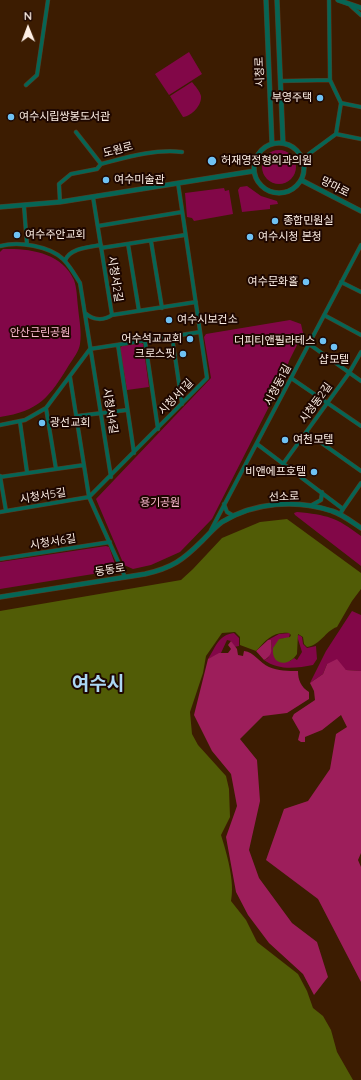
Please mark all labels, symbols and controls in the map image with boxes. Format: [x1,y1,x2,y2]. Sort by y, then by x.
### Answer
north arrow [8,8,48,48]
text: N [24,9,32,23]
street label: 시청로 [253,57,267,87]
place label: 부영주택 [272,91,312,105]
marker: 부영주택 [315,93,325,103]
place label: 여수시립쌍봉도서관 [19,110,110,124]
marker: 여수시립쌍봉도서관 [6,112,16,122]
street label: 도원로 [102,140,134,160]
place label: 허재영정형외과의원 [221,154,312,168]
marker: 허재영정형외과의원 [206,155,218,167]
place label: 여수미술관 [114,173,165,187]
street label: 망마로 [318,174,352,200]
marker: 여수미술관 [101,175,111,185]
place label: 종합민원실 [283,214,334,228]
marker: 종합민원실 [270,216,280,226]
place label: 여수주안교회 [25,228,86,242]
marker: 여수주안교회 [12,230,22,240]
place label: 여수시청 본청 [258,230,322,244]
marker: 여수시청 본청 [245,232,255,242]
street label: 시청서2길 [105,255,125,303]
place label: 여수문화홀 [247,275,298,289]
marker: 여수문화홀 [301,277,311,287]
place label: 여수시보건소 [177,313,238,327]
marker: 여수시보건소 [164,315,174,325]
park label: 안산근린공원 [10,326,70,340]
place label: 어수석교교회 [121,332,182,346]
marker: 어수석교교회 [185,334,195,344]
place label: 더피티앤필라테스 [234,334,315,348]
marker: 더피티앤필라테스 [318,336,328,346]
marker: 샵모텔 [329,342,339,352]
place label: 크로스핏 [135,347,175,361]
marker: 크로스핏 [178,349,188,359]
place label: 샵모텔 [319,353,349,367]
street label: 시청동1길 [262,362,294,408]
street label: 시청서1길 [156,376,196,418]
street label: 시청동2길 [297,380,335,426]
street label: 시청서4길 [100,387,120,435]
place label: 광선교회 [50,416,90,430]
marker: 광선교회 [37,418,47,428]
place label: 여천모텔 [293,433,333,447]
marker: 여천모텔 [280,435,290,445]
place label: 비앤에프호텔 [245,465,306,479]
marker: 비앤에프호텔 [309,467,319,477]
street label: 시청서5길 [19,486,67,506]
street label: 선소로 [269,490,299,504]
park label: 용기공원 [140,496,180,510]
street label: 시청서6길 [29,532,77,552]
street label: 동동로 [94,561,126,579]
district label: 여수시 [72,673,124,695]

